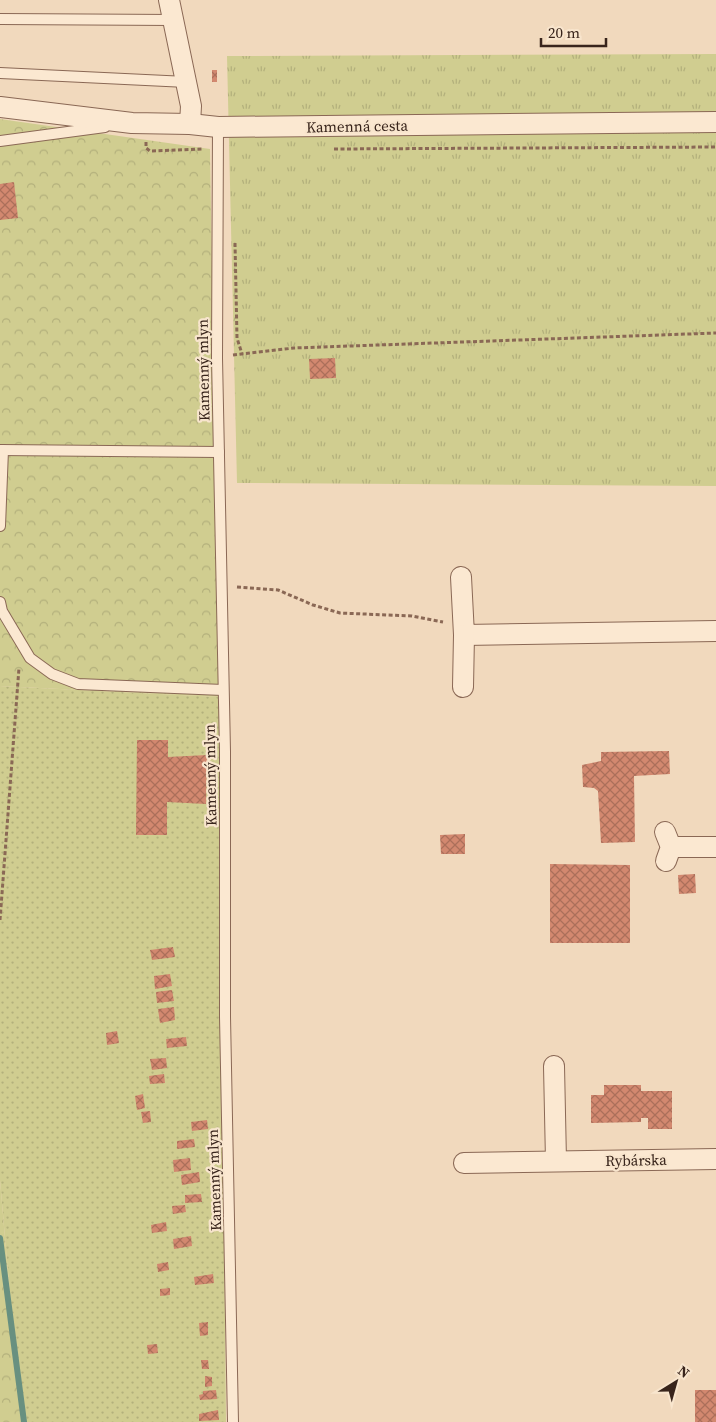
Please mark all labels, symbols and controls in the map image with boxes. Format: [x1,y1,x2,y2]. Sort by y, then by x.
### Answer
scale bar [541,15,606,47]
text: 20 m [548,22,580,43]
street label: Kamenná cesta [306,115,408,137]
street label: Kamenný mlyn [192,319,214,421]
street label: Kamenný mlyn [199,724,221,826]
street label: Kamenný mlyn [202,1129,226,1231]
street label: Rybárska [605,1149,667,1171]
north arrow [651,1357,701,1407]
text: N [674,1361,694,1383]

